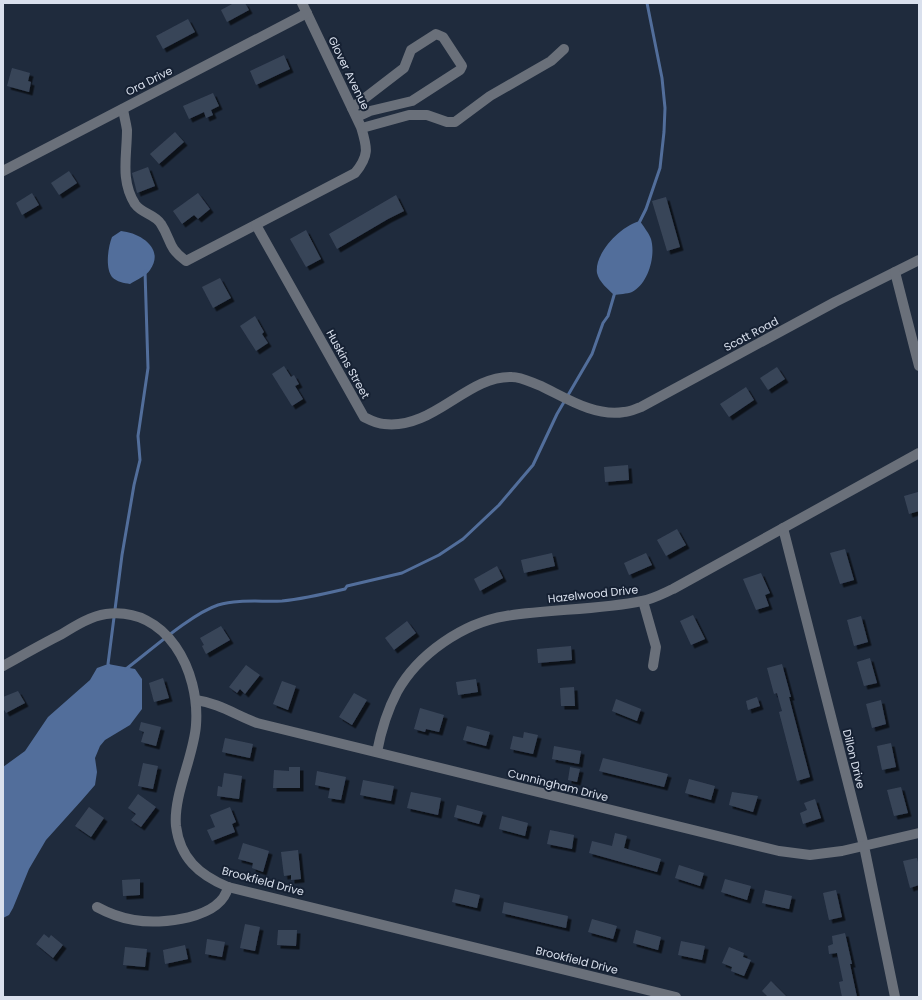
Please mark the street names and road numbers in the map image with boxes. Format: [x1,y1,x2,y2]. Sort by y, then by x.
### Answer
street label: Glover Avenue [324,34,374,112]
street label: Ora Drive [123,62,175,100]
street label: Scott Road [721,313,781,355]
street label: Huskins Street [322,327,374,401]
street label: Hazelwood Drive [547,581,639,607]
street label: Dillon Drive [839,728,869,790]
street label: Cunningham Drive [506,765,610,805]
street label: Brookfield Drive [220,862,306,900]
street label: Brookfield Drive [534,942,620,978]

